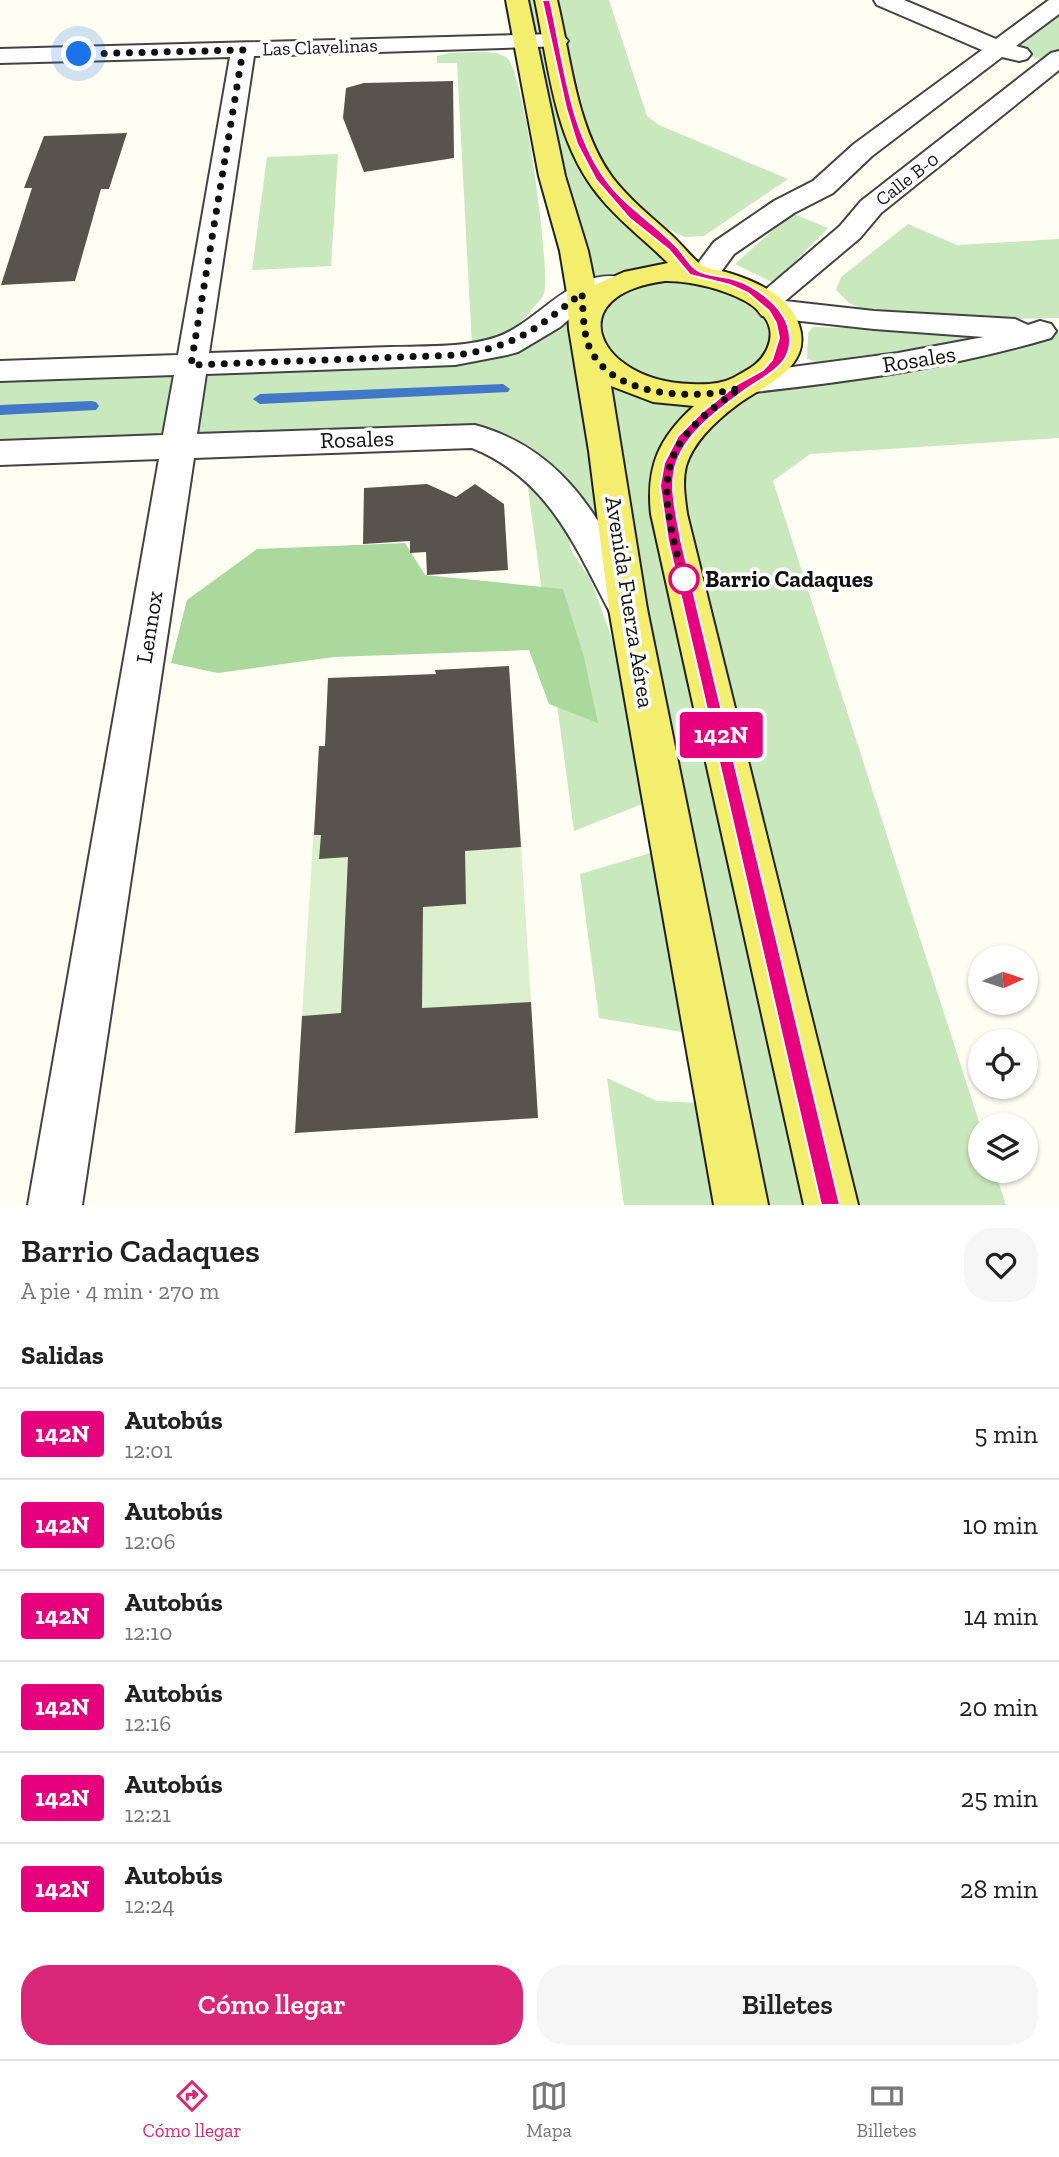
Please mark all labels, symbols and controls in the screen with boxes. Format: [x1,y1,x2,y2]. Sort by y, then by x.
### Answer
street label: Las Clavelinas [262,33,378,61]
your location [61,36,96,71]
street label: Calle B-0 [871,147,943,211]
street label: Rosales [880,339,958,379]
street label: Rosales [320,424,394,454]
street label: Avenida Fuerza Aérea [599,494,661,710]
marker: Barrio Cadaques [669,564,699,594]
place label: Barrio Cadaques [705,565,873,593]
street label: Lennox [129,589,169,665]
line badge: 142N [672,712,770,758]
text: 142N [694,720,748,749]
north arrow [968,945,1038,1015]
map controls [968,945,1038,1183]
button: locate [968,1029,1038,1099]
button: layers [968,1113,1038,1183]
button: heart [964,1228,1038,1302]
text: Barrio Cadaques [21,1231,260,1270]
text: A pie · 4 min · 270 m [21,1277,219,1305]
text: Salidas [21,1339,104,1371]
text: Autobús [125,1404,223,1436]
text: 5 min [974,1418,1038,1450]
text: 142N [35,1419,90,1448]
text: 12:01 [125,1436,172,1464]
text: Autobús [125,1495,223,1527]
text: 10 min [962,1509,1038,1541]
text: 142N [35,1510,90,1539]
text: 12:06 [125,1527,176,1555]
text: Autobús [125,1586,223,1618]
text: 14 min [963,1600,1038,1632]
text: 142N [35,1601,90,1630]
text: 12:10 [125,1618,172,1646]
text: Autobús [125,1677,223,1709]
text: 20 min [959,1691,1038,1723]
text: 142N [35,1692,90,1721]
text: 12:16 [125,1709,171,1737]
text: Autobús [125,1768,223,1800]
text: 25 min [961,1782,1038,1814]
text: 142N [35,1783,90,1812]
text: 12:21 [125,1800,171,1828]
text: Autobús [125,1859,223,1891]
text: 28 min [960,1873,1038,1905]
text: 142N [35,1874,90,1903]
text: 12:24 [125,1891,175,1919]
button: Cómo llegar [21,1965,523,2045]
button: Billetes [537,1965,1038,2045]
tab: Cómo llegar [142,2077,241,2142]
tab: Mapa [526,2077,572,2142]
tab: Billetes [856,2077,917,2142]

